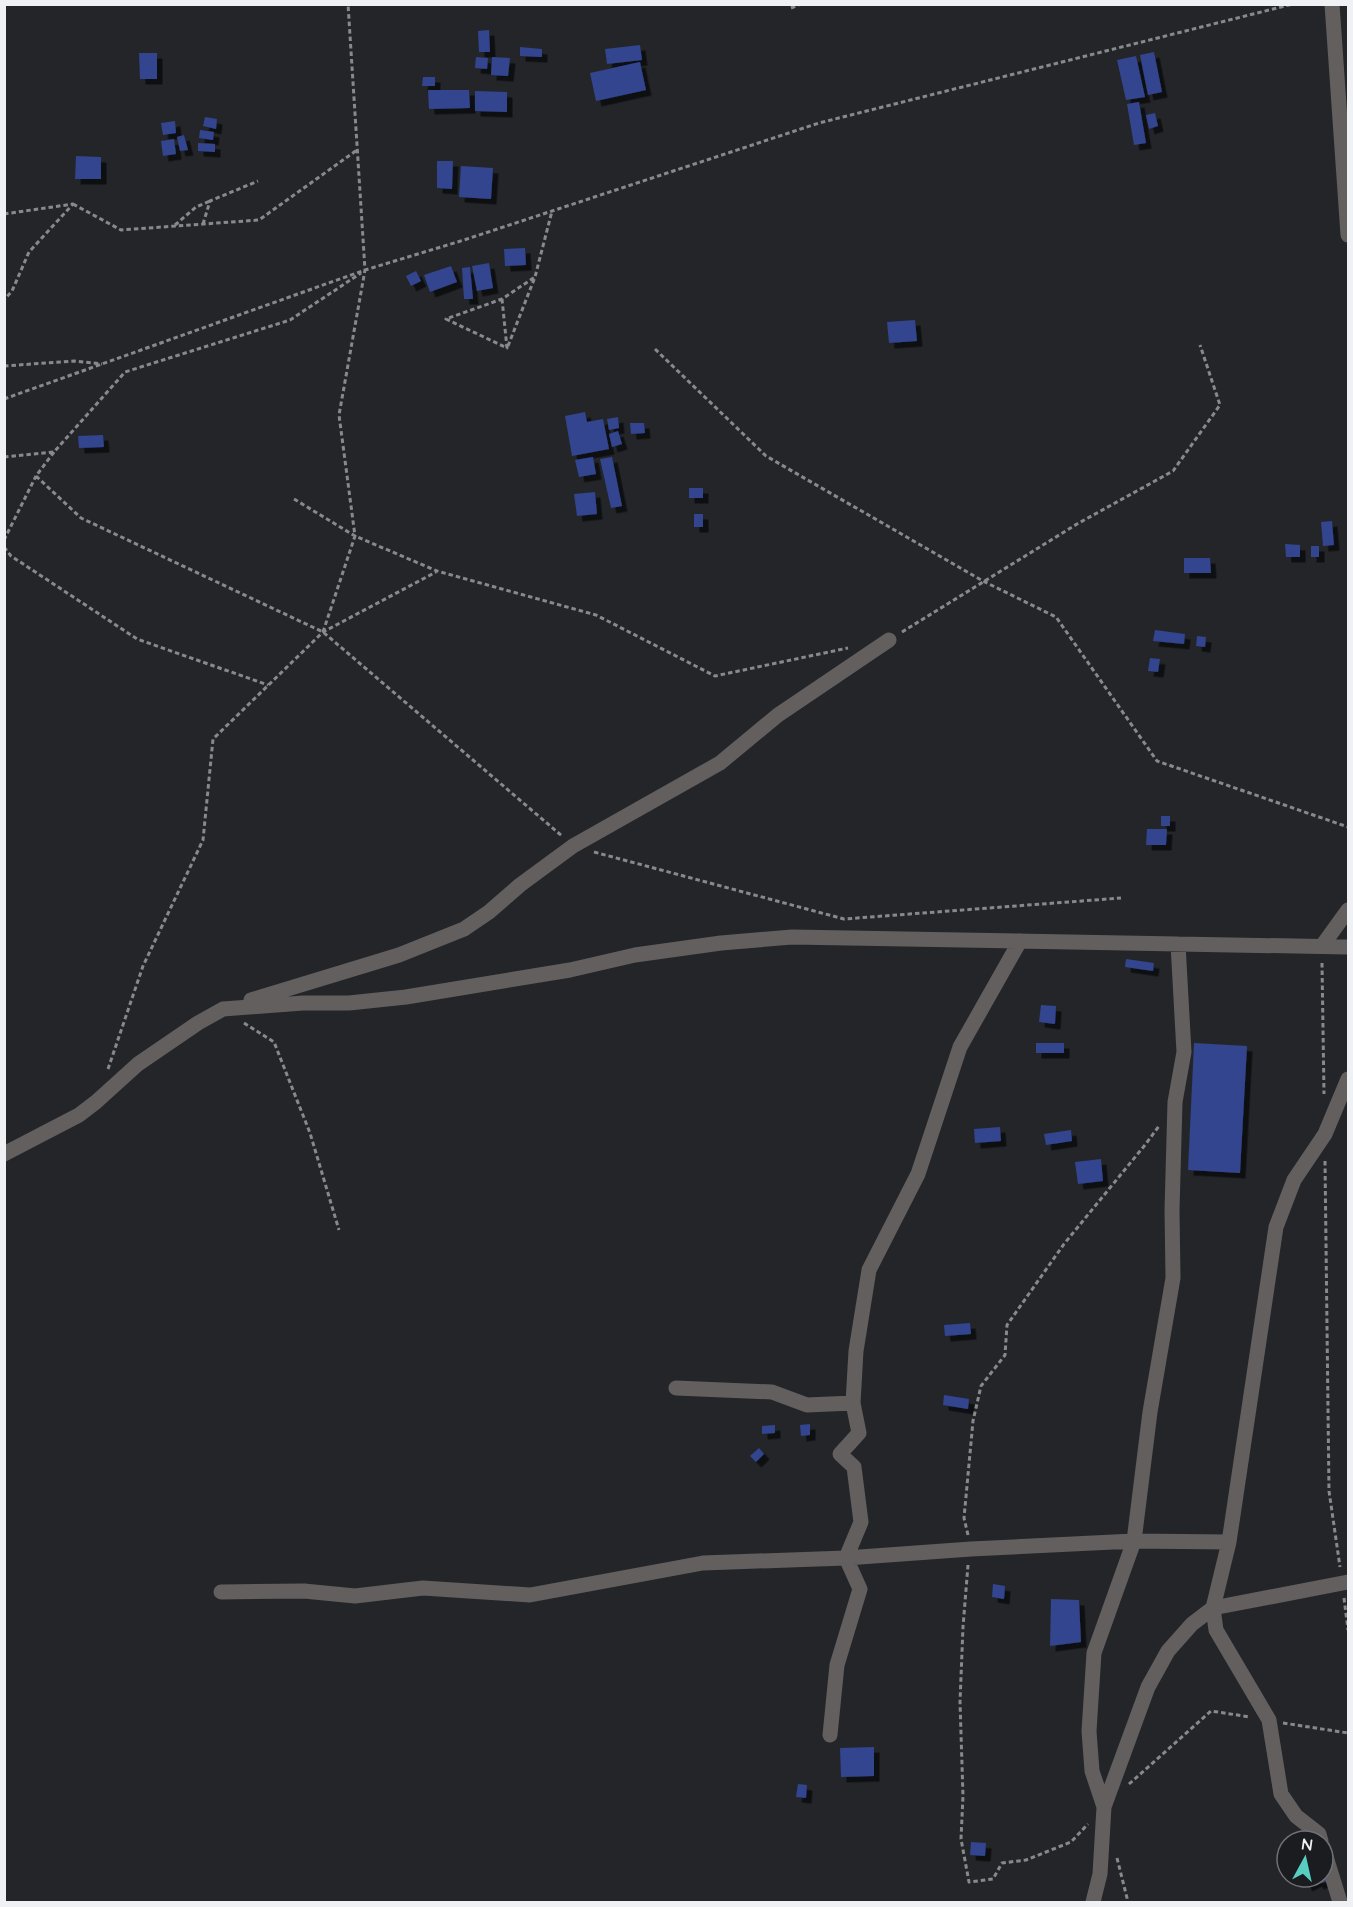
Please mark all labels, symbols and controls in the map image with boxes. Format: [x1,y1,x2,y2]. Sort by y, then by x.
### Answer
north arrow [1275,1829,1335,1889]
text: N [1300,1833,1314,1855]

